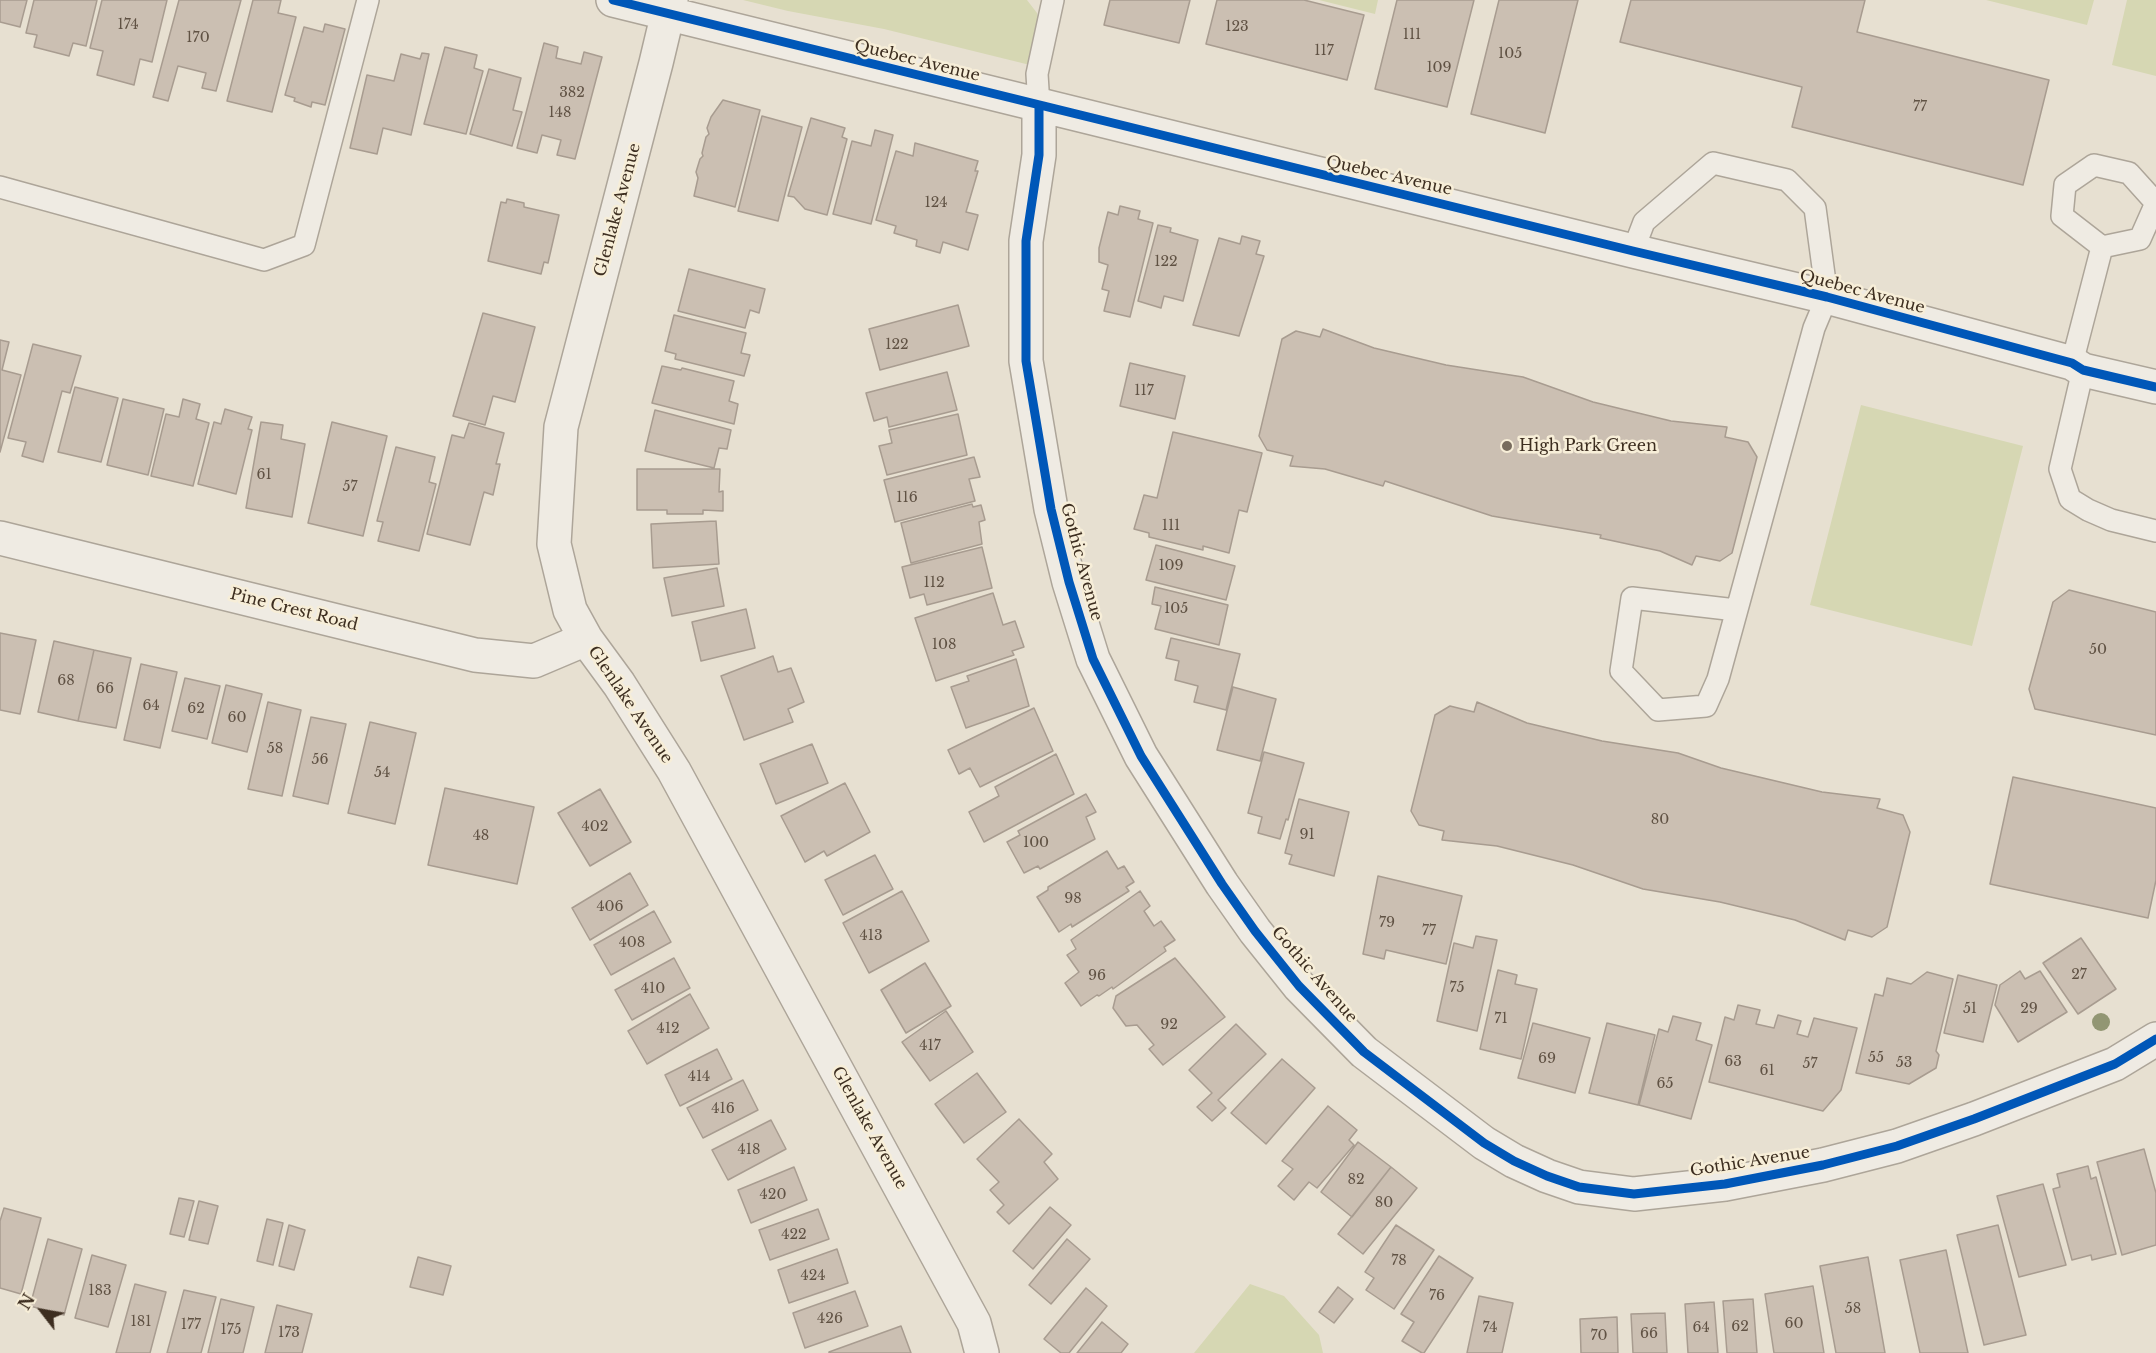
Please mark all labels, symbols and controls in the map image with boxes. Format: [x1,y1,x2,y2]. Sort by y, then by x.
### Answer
house number: 174 [117,17,139,33]
house number: 123 [1225,19,1249,35]
house number: 111 [1403,27,1421,43]
house number: 170 [186,30,210,46]
street label: Quebec Avenue [852,36,982,86]
house number: 117 [1314,43,1334,59]
house number: 105 [1498,46,1522,62]
house number: 109 [1426,60,1452,76]
house number: 382 [559,85,585,101]
house number: 77 [1913,99,1927,115]
house number: 148 [549,105,571,121]
street label: Glenlake Avenue [591,141,645,279]
street label: Quebec Avenue [1324,152,1454,200]
house number: 124 [924,195,948,211]
house number: 122 [1154,254,1178,270]
street label: Quebec Avenue [1797,266,1927,318]
house number: 122 [885,337,909,353]
house number: 117 [1134,383,1154,399]
place label: High Park Green [1519,436,1657,456]
marker: High Park Green [1500,439,1514,453]
house number: 61 [256,467,272,483]
house number: 57 [343,479,357,495]
house number: 116 [896,490,918,506]
street label: Gothic Avenue [1056,501,1106,623]
house number: 111 [1162,518,1180,534]
house number: 109 [1158,558,1184,574]
house number: 112 [923,575,945,591]
street label: Pine Crest Road [228,585,360,635]
house number: 105 [1164,601,1188,617]
house number: 108 [932,637,956,653]
house number: 50 [2089,642,2107,658]
street label: Glenlake Avenue [584,643,676,767]
house number: 68 [57,673,75,689]
house number: 66 [96,681,114,697]
house number: 64 [142,698,160,714]
house number: 62 [187,701,205,717]
house number: 60 [228,710,246,726]
house number: 58 [267,741,283,757]
house number: 56 [312,752,328,768]
house number: 54 [374,765,390,781]
house number: 80 [1651,812,1669,828]
house number: 402 [582,819,608,835]
house number: 91 [1299,827,1315,843]
house number: 48 [473,828,489,844]
house number: 100 [1023,835,1049,851]
house number: 98 [1064,891,1082,907]
house number: 406 [596,899,624,915]
house number: 79 [1379,915,1395,931]
street label: Gothic Avenue [1267,923,1361,1027]
house number: 77 [1422,923,1436,939]
house number: 413 [859,928,883,944]
house number: 408 [619,935,645,951]
house number: 27 [2071,967,2087,983]
house number: 96 [1088,968,1106,984]
house number: 75 [1450,980,1464,996]
house number: 410 [641,981,665,997]
house number: 51 [1963,1001,1977,1017]
house number: 29 [2020,1001,2038,1017]
house number: 71 [1494,1011,1508,1027]
house number: 92 [1160,1017,1178,1033]
house number: 412 [656,1021,680,1037]
house number: 417 [919,1038,941,1054]
house number: 55 [1868,1050,1884,1066]
house number: 69 [1538,1051,1556,1067]
house number: 63 [1724,1054,1742,1070]
house number: 53 [1896,1055,1912,1071]
house number: 57 [1803,1056,1817,1072]
street label: Glenlake Avenue [827,1063,911,1193]
house number: 61 [1759,1063,1775,1079]
house number: 414 [688,1069,710,1085]
house number: 65 [1657,1076,1673,1092]
house number: 416 [711,1101,735,1117]
house number: 418 [738,1142,760,1158]
street label: Gothic Avenue [1689,1143,1811,1181]
house number: 82 [1347,1172,1365,1188]
house number: 420 [760,1187,786,1203]
house number: 80 [1375,1195,1393,1211]
house number: 422 [781,1227,807,1243]
house number: 78 [1391,1253,1407,1269]
house number: 424 [800,1268,826,1284]
north arrow [12,1281,72,1341]
house number: 183 [88,1283,112,1299]
house number: 76 [1429,1288,1445,1304]
text: N [14,1290,39,1313]
house number: 58 [1845,1301,1861,1317]
house number: 426 [817,1311,843,1327]
house number: 181 [131,1314,151,1330]
house number: 60 [1785,1316,1803,1332]
house number: 177 [181,1317,201,1333]
house number: 62 [1731,1319,1749,1335]
house number: 74 [1483,1320,1497,1336]
house number: 64 [1692,1320,1710,1336]
house number: 175 [220,1322,242,1338]
house number: 173 [278,1325,300,1341]
house number: 66 [1640,1326,1658,1342]
house number: 70 [1590,1328,1608,1344]

